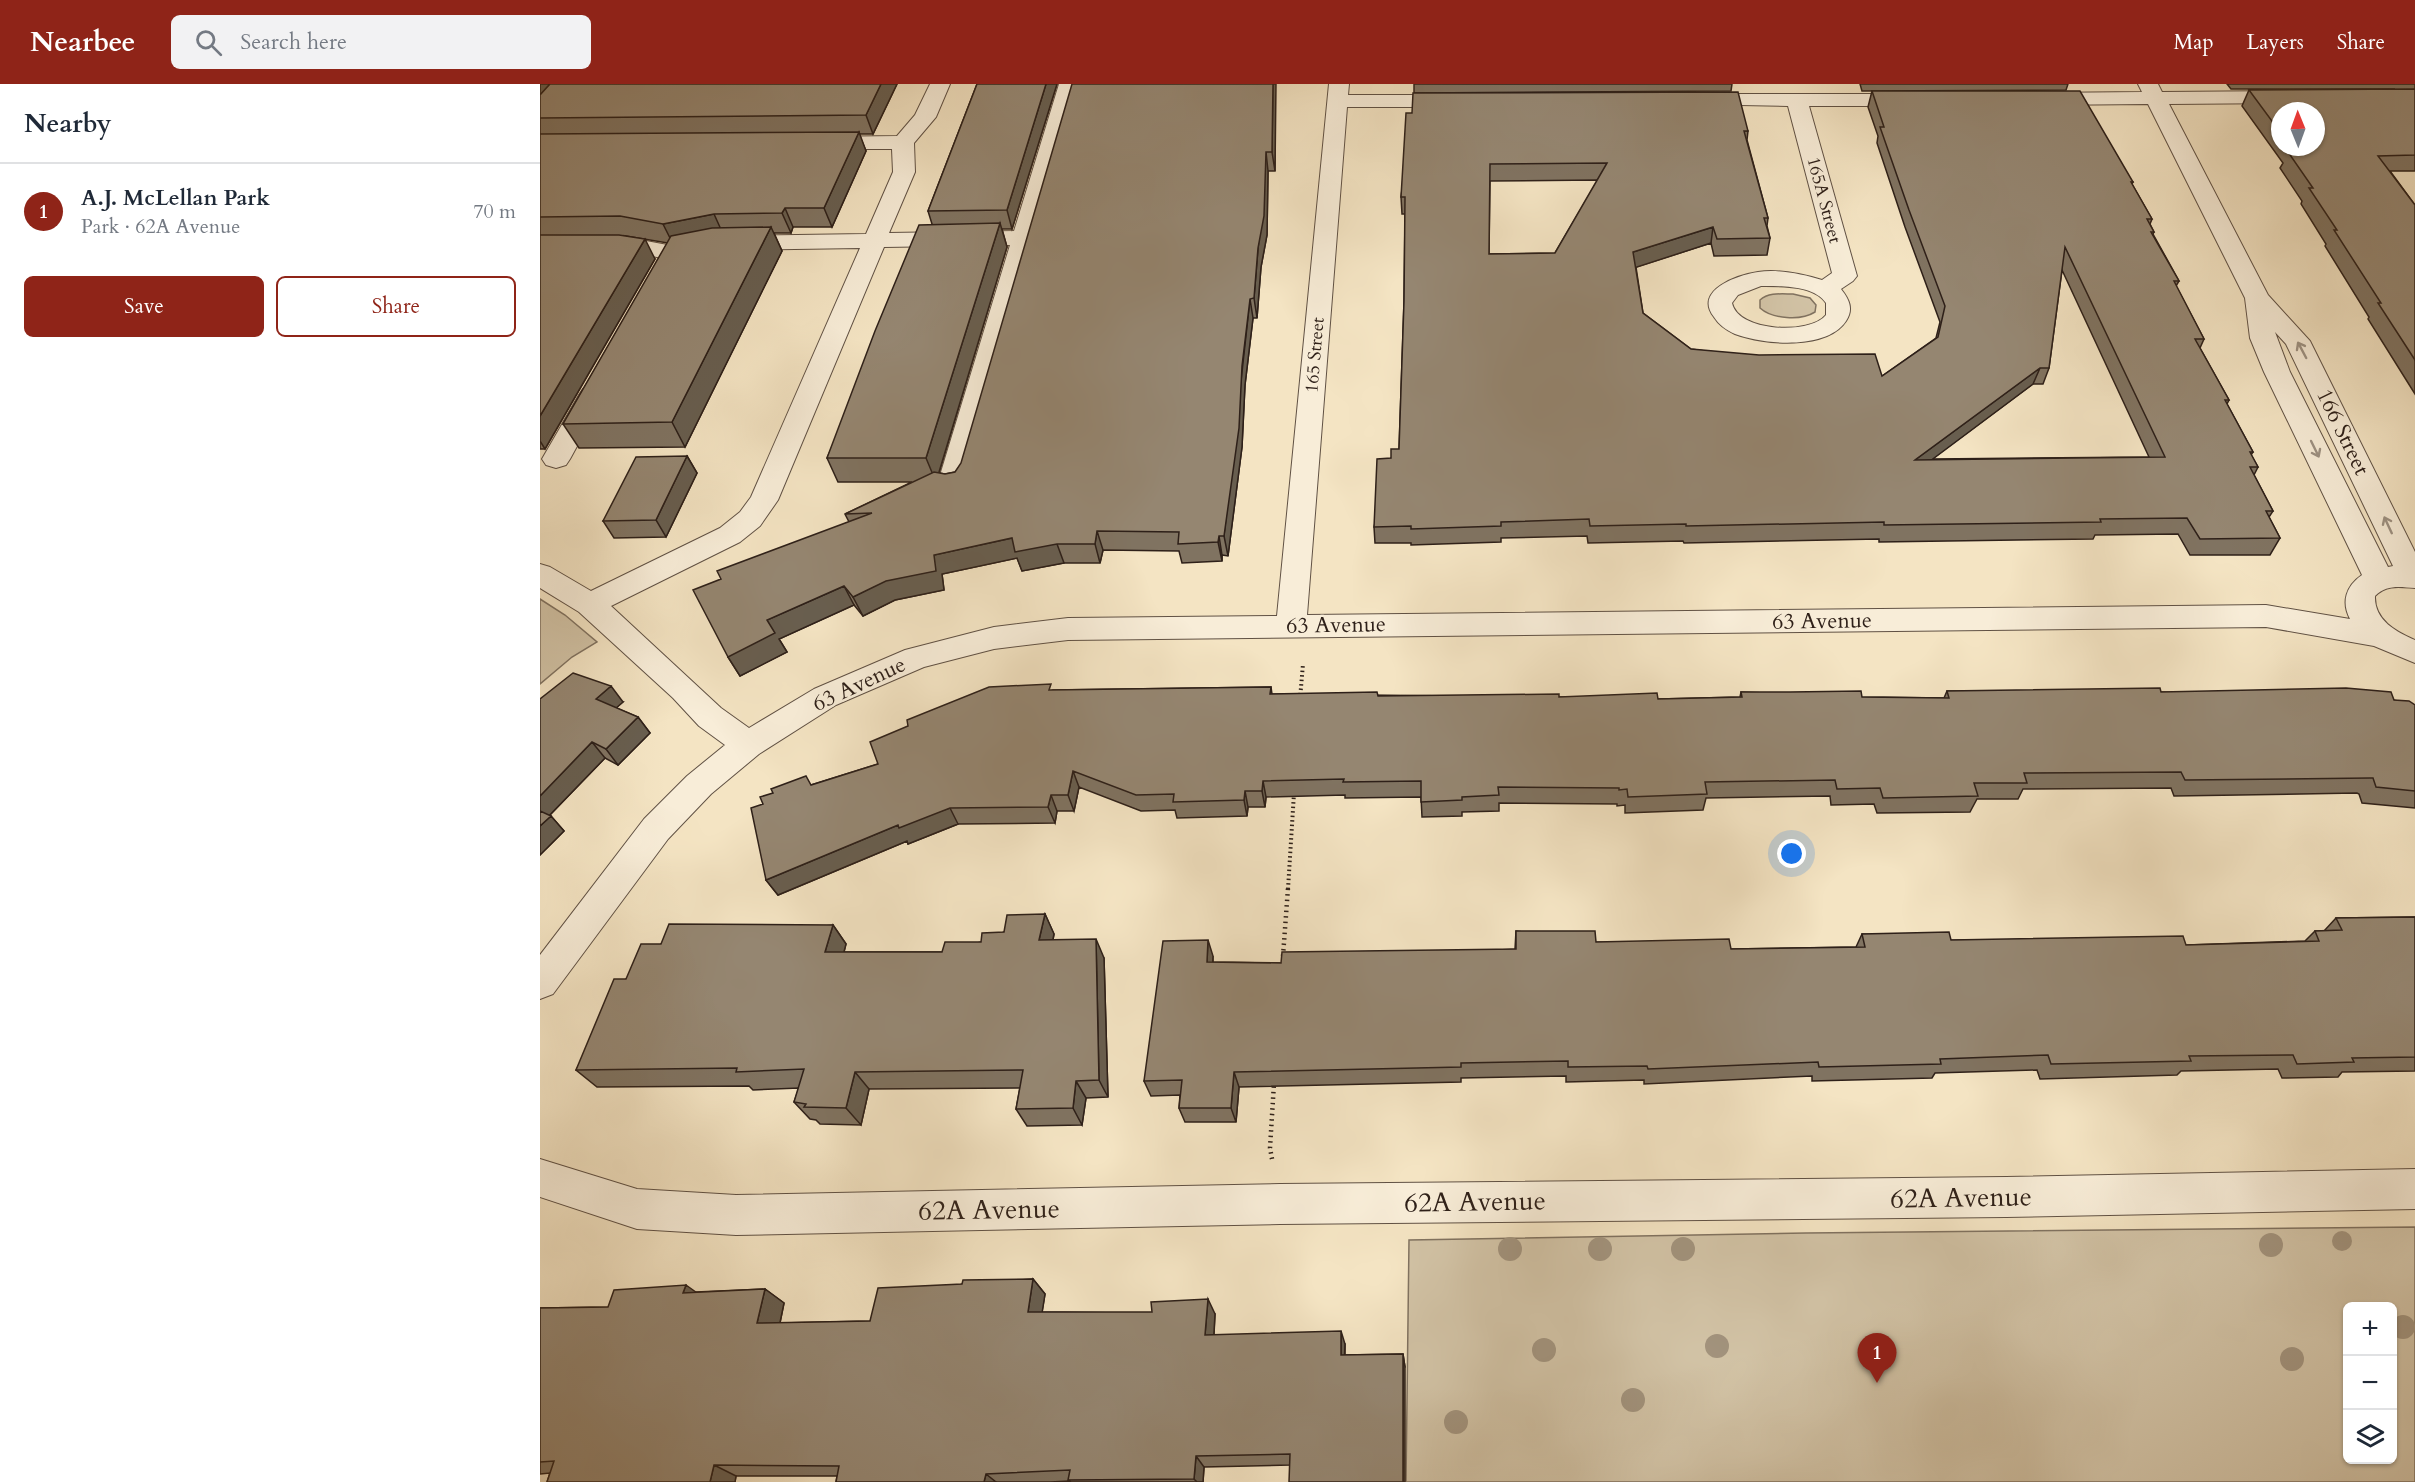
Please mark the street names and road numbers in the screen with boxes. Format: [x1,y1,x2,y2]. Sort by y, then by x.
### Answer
street label: 165A Street [1800,154,1848,246]
street label: 165 Street [1299,316,1331,394]
street label: 166 Street [2309,384,2377,480]
street label: 63 Avenue [1772,605,1872,637]
street label: 63 Avenue [1286,609,1386,641]
street label: 63 Avenue [807,649,911,719]
street label: 62A Avenue [1890,1178,2032,1218]
street label: 62A Avenue [1404,1182,1546,1222]
street label: 62A Avenue [918,1190,1060,1230]

